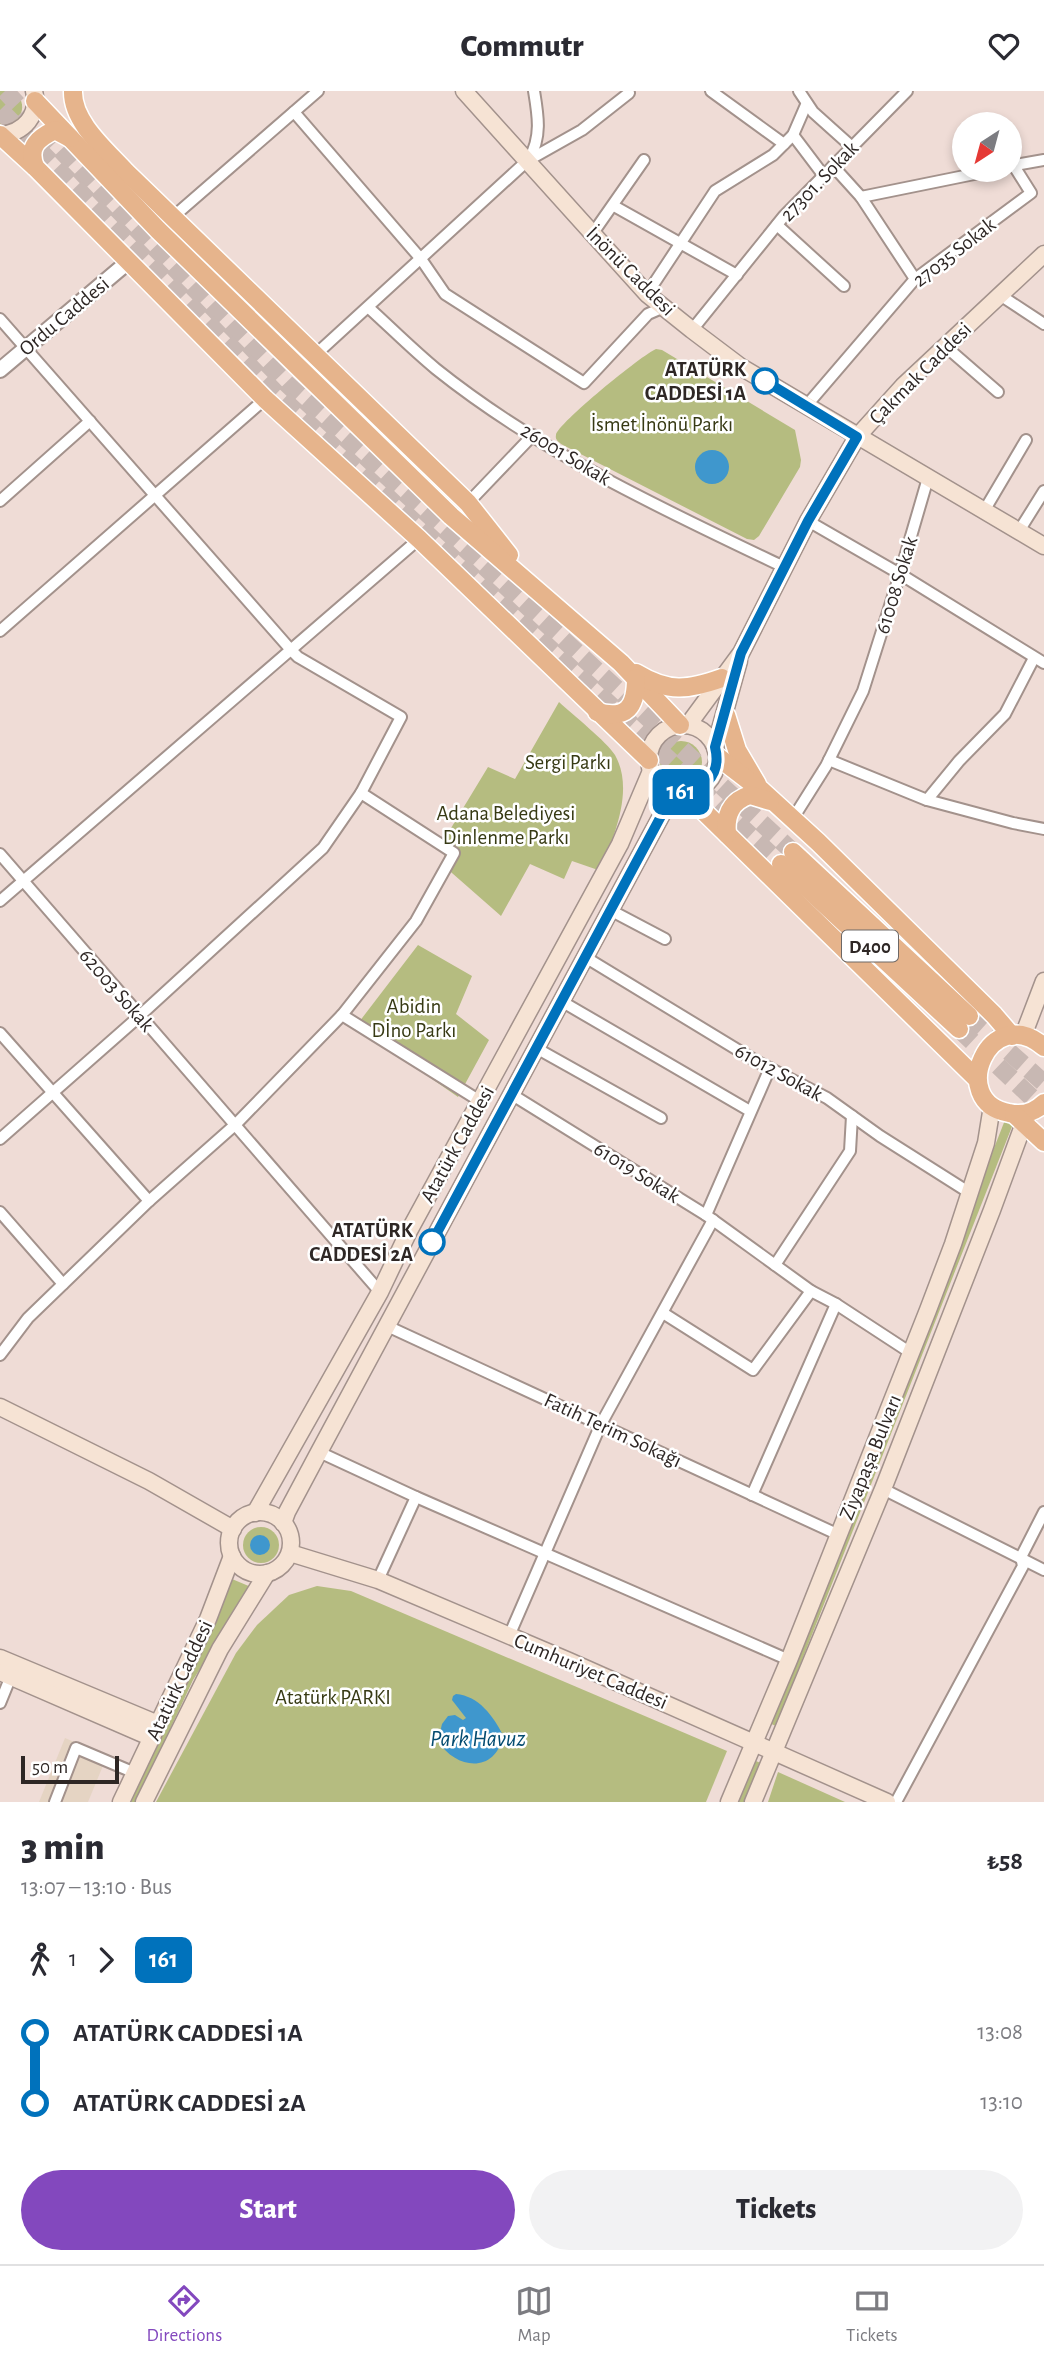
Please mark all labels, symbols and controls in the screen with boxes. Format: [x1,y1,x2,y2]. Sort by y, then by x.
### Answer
icon: back [21,27,59,65]
icon: heart [985,27,1023,65]
text: Commutr [460,30,584,62]
north arrow [952,112,1022,182]
map controls [952,112,1022,182]
street label: 27301. Sokak [776,137,863,225]
street label: 27035 Sokak [909,214,1000,291]
street label: İnönü Caddesi [582,222,680,320]
street label: Ordu Caddesi [15,273,113,360]
street label: Çakmak Caddesi [865,318,975,428]
place label: ATATÜRK CADDESİ 1A [645,357,747,404]
marker: ATATÜRK CADDESİ 1A [752,368,778,394]
park label: İsmet İnönü Parkı [591,413,733,435]
street label: 26001 Sokak [517,420,615,490]
street label: 61008 Sokak [872,533,921,636]
park label: Sergi Parkı [525,752,611,773]
line badge: 161 [641,769,721,815]
text: 161 [667,780,695,804]
park label: Adana Belediyesi Dinlenme Parkı [437,803,575,848]
road number: D400 [842,931,898,961]
street label: 62003 Sokak [75,945,158,1036]
park label: Abidin Dİno Parkı [372,996,456,1041]
street label: 61012 Sokak [731,1040,826,1105]
street label: Atatürk Caddesi [417,1082,498,1206]
street label: 61019 Sokak [590,1138,684,1207]
place label: ATATÜRK CADDESİ 2A [309,1218,414,1265]
marker: ATATÜRK CADDESİ 2A [419,1229,445,1255]
street label: Fatih Terim Sokağı [541,1389,685,1471]
street label: Ziyapaşa Bulvarı [836,1392,905,1523]
street label: Atatürk Caddesi [142,1617,216,1744]
street label: Cumhuriyet Caddesi [511,1630,671,1713]
park label: Atatürk PARKI [275,1687,391,1708]
water label: Park Havuz [430,1728,526,1751]
scale bar [21,1753,119,1785]
text: 50 m [32,1758,68,1777]
text: 3 min [21,1829,105,1867]
text: ₺58 [987,1848,1023,1874]
text: 13:07 – 13:10 · Bus [21,1876,172,1899]
icon: walk [21,1941,59,1979]
icon: forward [87,1941,125,1979]
text: 1 [69,1948,77,1971]
text: 161 [149,1948,178,1972]
text: ATATÜRK CADDESİ 1A [73,2020,303,2046]
text: 13:08 [977,2021,1023,2044]
text: ATATÜRK CADDESİ 2A [73,2090,306,2116]
text: 13:10 [980,2091,1023,2114]
button: Start [21,2170,515,2250]
button: Tickets [529,2170,1023,2250]
tab: Directions [146,2282,222,2347]
tab: Map [515,2282,553,2347]
tab: Tickets [846,2282,898,2347]

